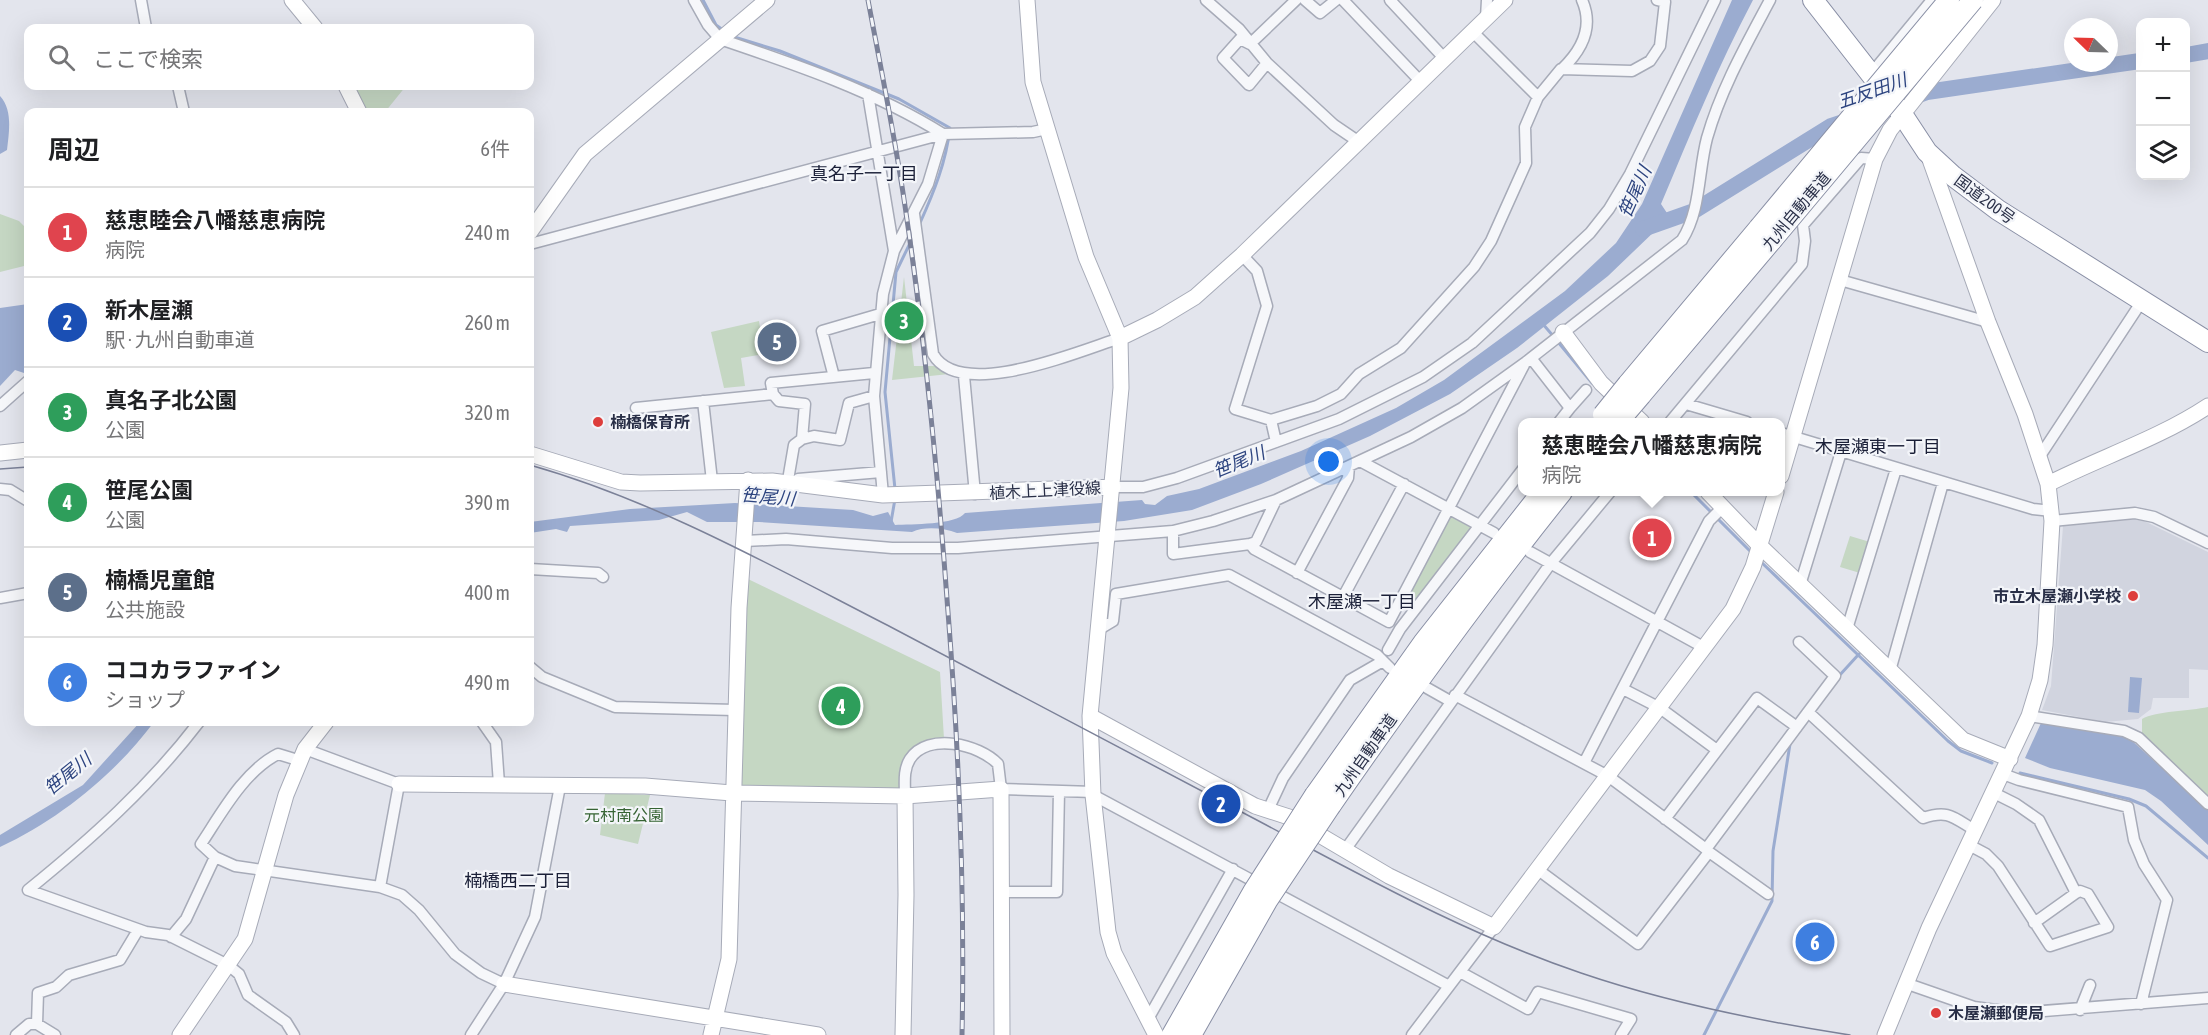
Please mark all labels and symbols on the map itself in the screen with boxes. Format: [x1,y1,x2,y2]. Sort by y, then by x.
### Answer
north arrow [2064,18,2118,72]
water label: 五反田川 [1834,68,1911,112]
water label: 笹尾川 [1614,161,1656,221]
district label: 真名子一丁目 [810,163,918,184]
street label: 九州自動車道 [1758,168,1834,254]
street label: 国道200号 [1951,171,2019,227]
pin: 3 [884,298,924,344]
pin: 5 [758,320,796,364]
place label: 楠橋保育所 [610,413,690,431]
marker: 楠橋保育所 [591,415,605,429]
district label: 木屋瀬東一丁目 [1815,436,1941,457]
water label: 笹尾川 [1210,441,1270,481]
your location [1314,447,1343,476]
street label: 植木上上津役線 [989,478,1101,502]
water label: 笹尾川 [740,484,798,509]
pin: 1 [1632,516,1672,560]
place label: 市立木屋瀬小学校 [1993,587,2121,605]
marker: 市立木屋瀬小学校 [2126,589,2140,603]
district label: 木屋瀬一丁目 [1308,591,1416,612]
pin: 4 [822,684,860,728]
street label: 九州自動車道 [1330,711,1400,799]
water label: 笹尾川 [40,747,97,799]
pin: 2 [1202,782,1240,826]
park label: 元村南公園 [584,806,664,824]
district label: 楠橋西二丁目 [464,870,572,891]
pin: 6 [1796,920,1834,964]
place label: 木屋瀬郵便局 [1948,1004,2044,1022]
marker: 木屋瀬郵便局 [1929,1006,1943,1020]

